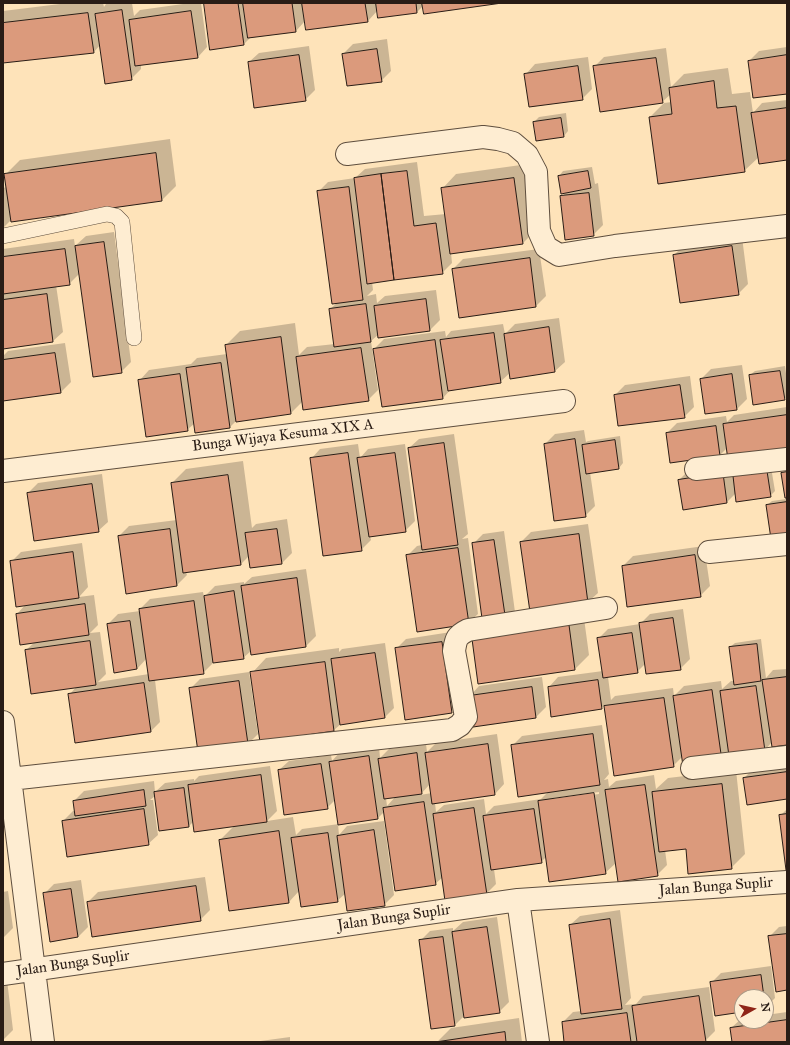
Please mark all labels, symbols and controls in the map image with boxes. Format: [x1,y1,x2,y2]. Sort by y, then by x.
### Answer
street label: Bunga Wijaya Kesuma XIX A [191,416,375,456]
street label: Jalan Bunga Suplir [658,874,774,900]
street label: Jalan Bunga Suplir [336,901,452,935]
street label: Jalan Bunga Suplir [15,947,131,981]
north arrow [734,989,774,1029]
text: N [758,1002,772,1013]

